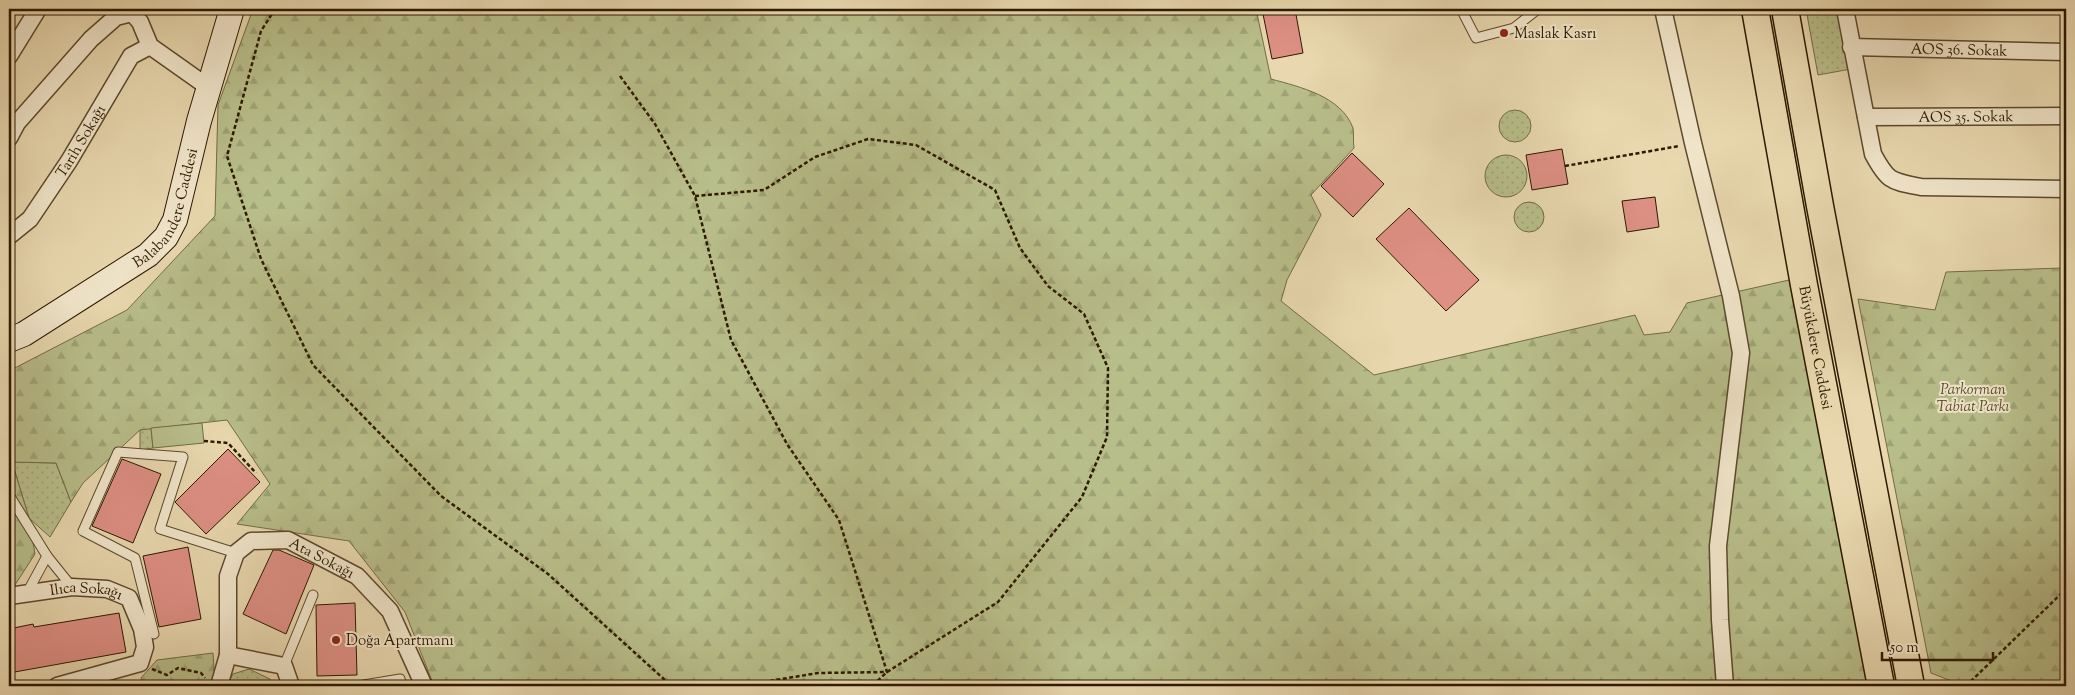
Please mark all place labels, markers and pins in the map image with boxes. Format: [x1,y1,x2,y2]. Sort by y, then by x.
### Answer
place label: Maslak Kasrı [1514,24,1597,45]
marker: Maslak Kasrı [1498,27,1510,39]
place label: Doğa Apartmanı [346,631,454,652]
marker: Doğa Apartmanı [330,634,342,646]

